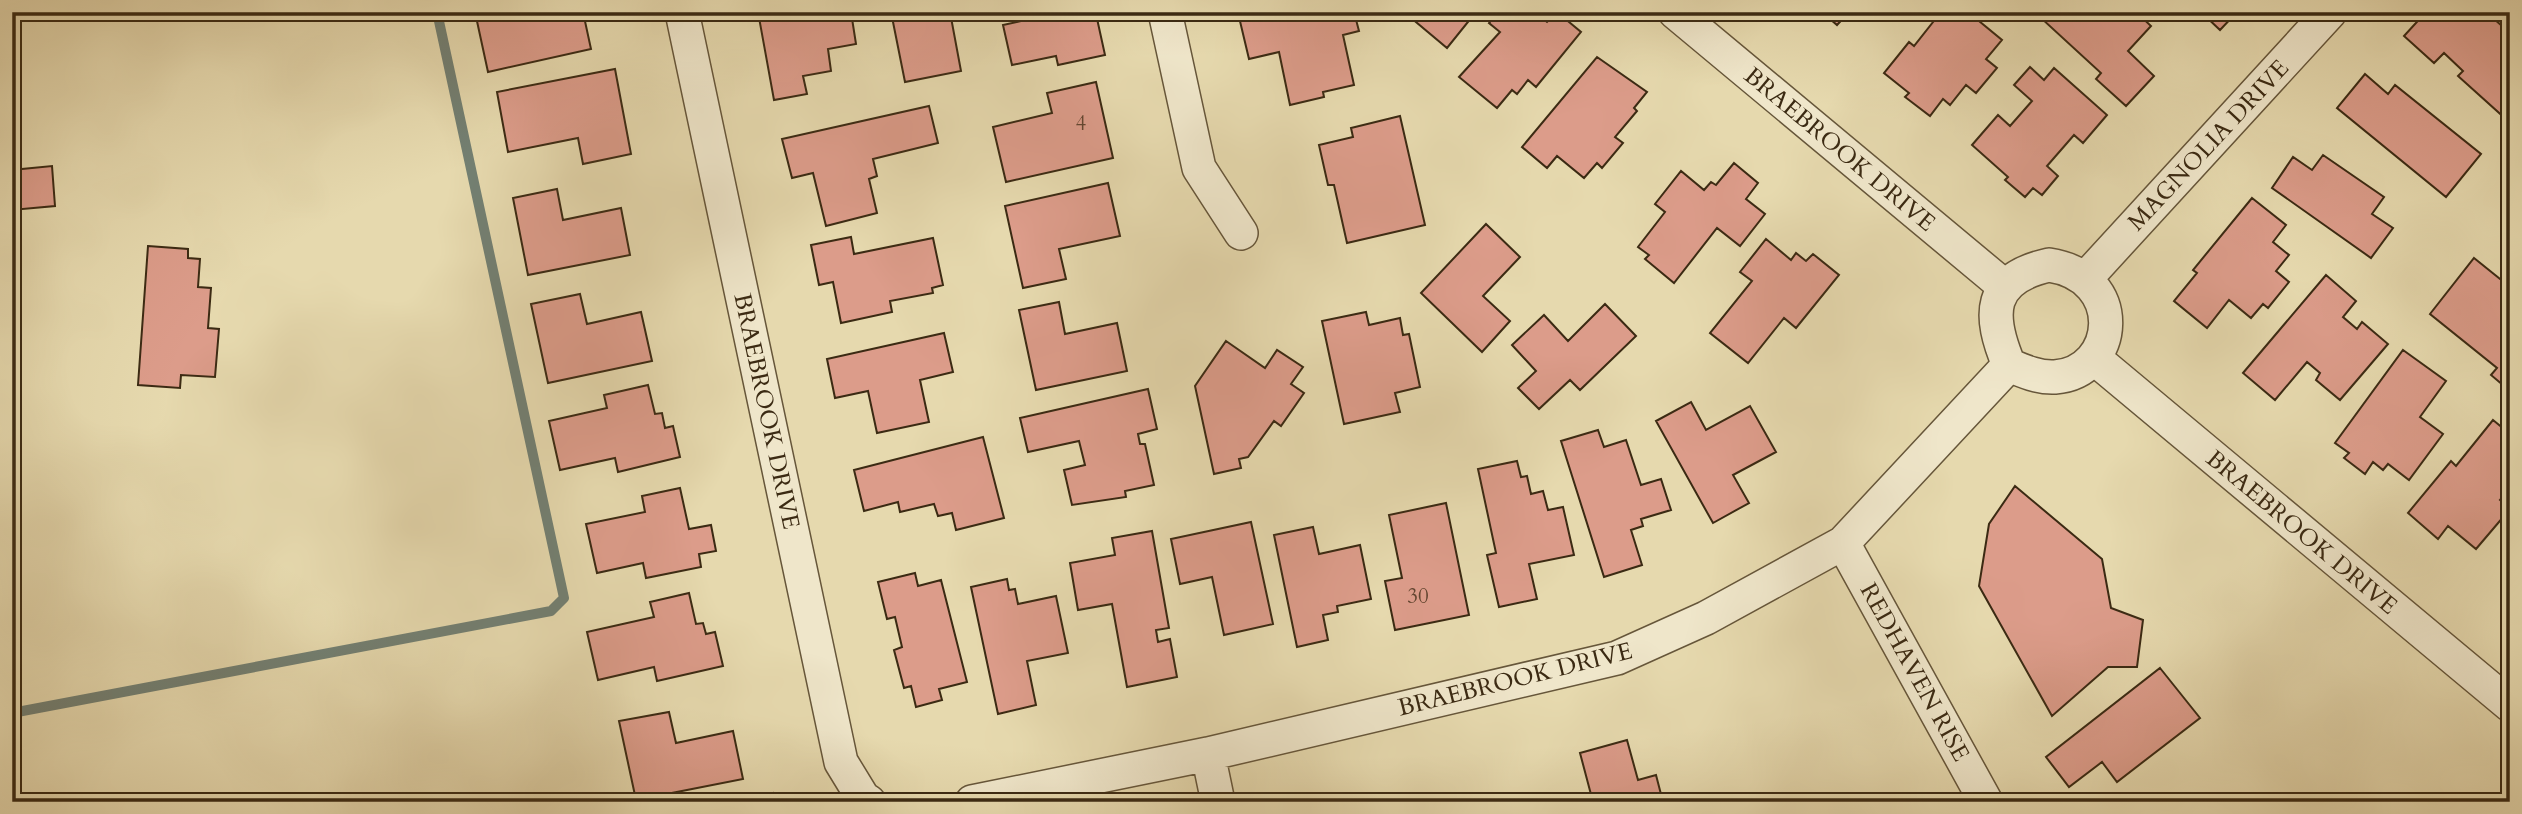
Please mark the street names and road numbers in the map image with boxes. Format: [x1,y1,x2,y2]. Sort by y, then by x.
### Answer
street label: MAGNOLIA DRIVE [2120,53,2296,238]
street label: BRAEBROOK DRIVE [1737,60,1942,239]
street label: BRAEBROOK DRIVE [725,290,808,532]
street label: BRAEBROOK DRIVE [2199,443,2404,622]
street label: REDHAVEN RISE [1852,577,1977,767]
street label: BRAEBROOK DRIVE [1395,634,1636,725]

